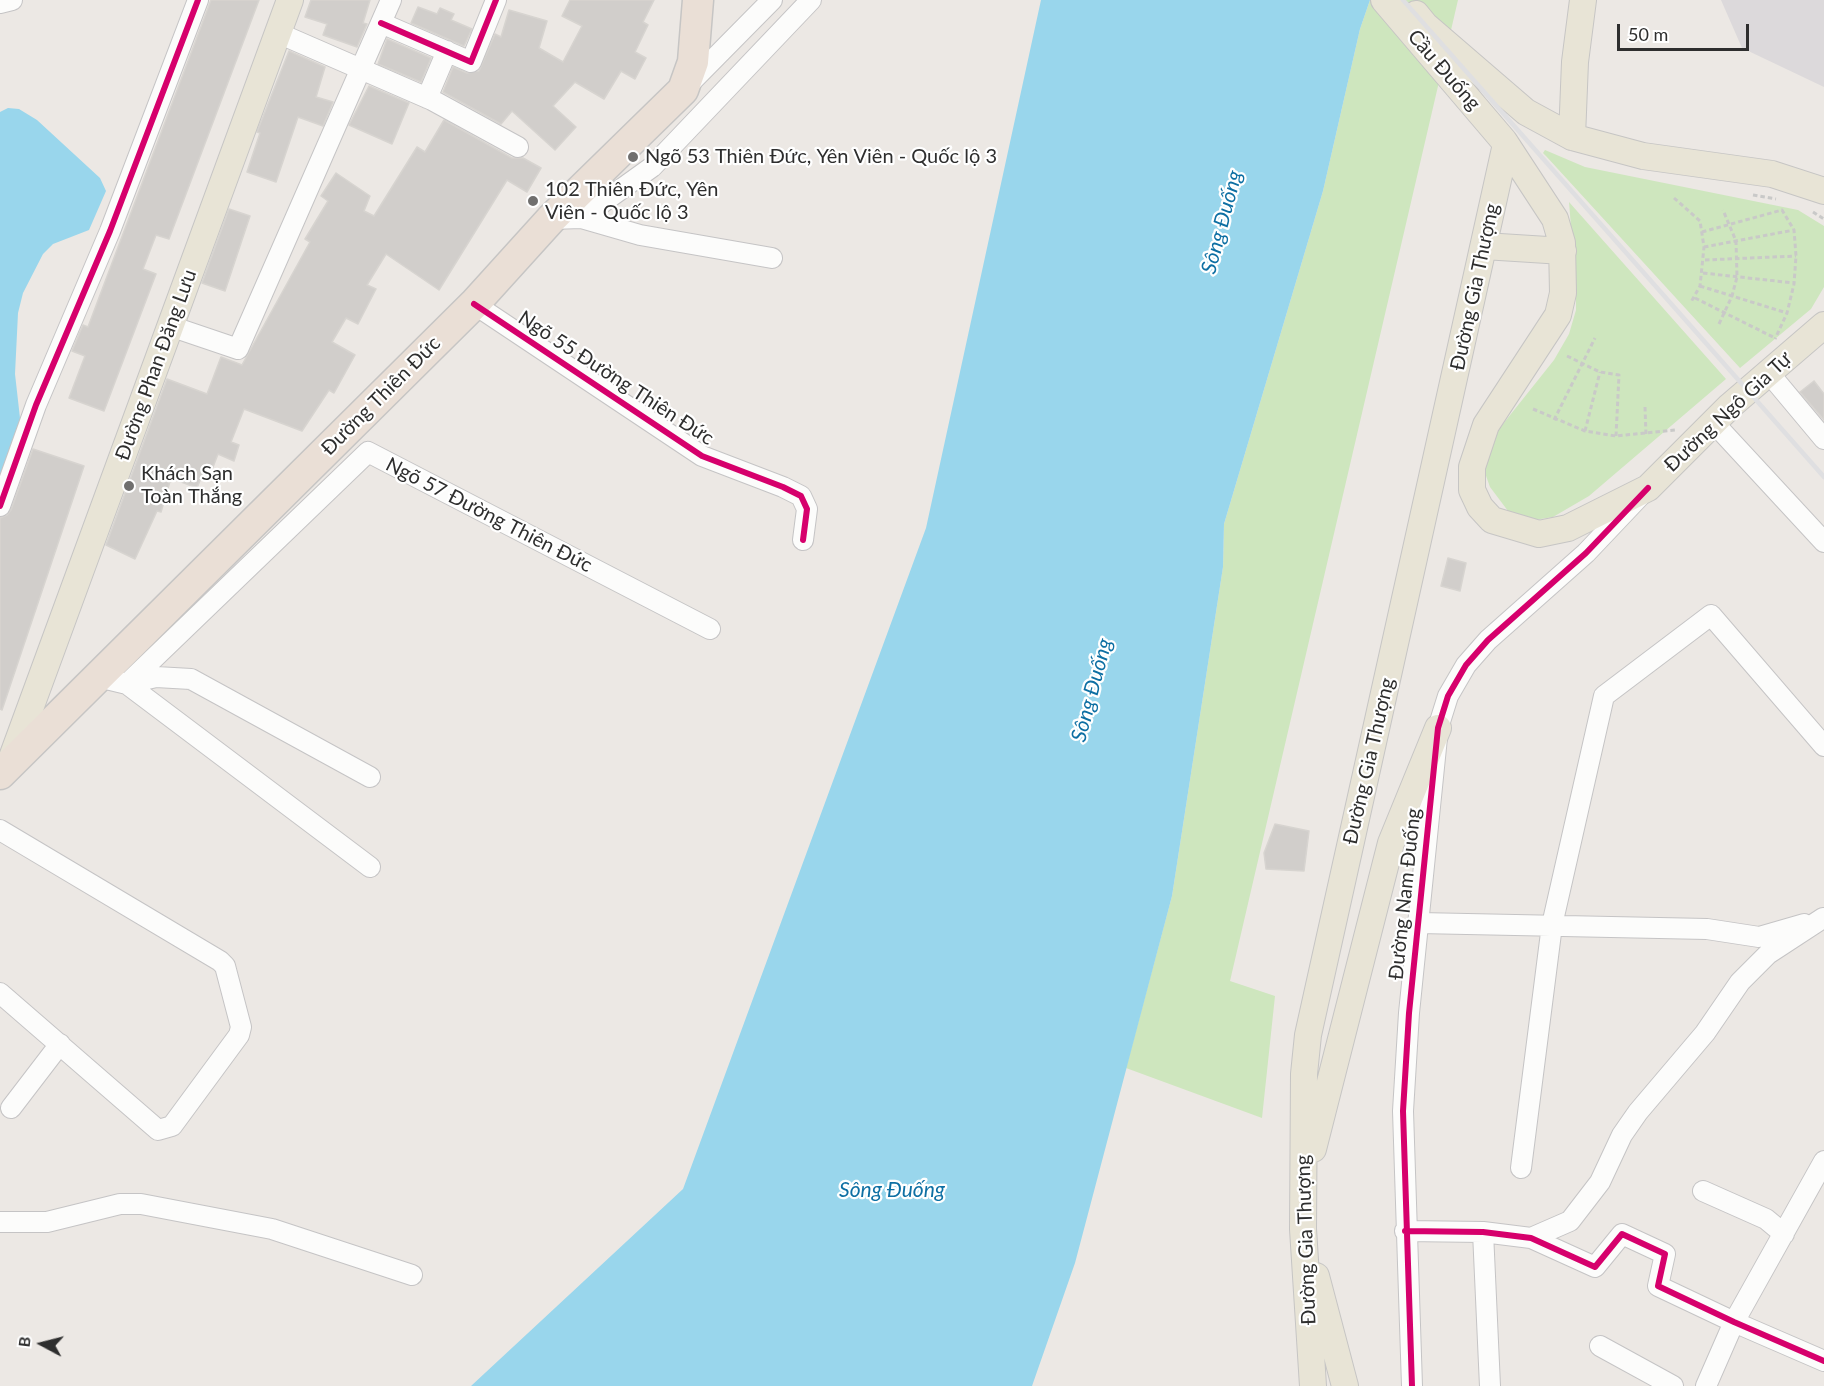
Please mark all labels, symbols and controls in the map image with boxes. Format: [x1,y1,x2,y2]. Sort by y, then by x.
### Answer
scale bar [1620,12,1752,50]
text: 50 m [1628,23,1668,45]
street label: Cầu Đuống [1403,25,1485,115]
place label: Ngõ 53 Thiên Đức, Yên Viên - Quốc lộ 3 [645,145,997,169]
marker: Ngõ 53 Thiên Đức, Yên Viên - Quốc lộ 3 [626,150,640,164]
water label: Sông Đuống [1196,168,1248,276]
place label: 102 Thiên Đức, Yên Viên - Quốc lộ 3 [545,178,718,225]
marker: 102 Thiên Đức, Yên Viên - Quốc lộ 3 [526,194,540,208]
street label: Đường Gia Thượng [1446,201,1504,373]
street label: Đường Phan Đăng Lưu [110,266,202,464]
street label: Ngõ 55 Đường Thiên Đức [514,306,718,450]
street label: Đường Thiên Đức [316,331,446,461]
street label: Đường Ngô Gia Tự [1659,347,1797,477]
street label: Ngõ 57 Đường Thiên Đức [382,452,596,578]
place label: Khách Sạn Toàn Thắng [141,462,242,509]
marker: Khách Sạn Toàn Thắng [122,479,136,493]
water label: Sông Đuống [1066,636,1118,744]
street label: Đường Gia Thượng [1338,675,1400,847]
street label: Đường Nam Đuống [1384,807,1426,981]
street label: Đường Gia Thượng [1291,1154,1321,1326]
water label: Sông Đuống [839,1177,945,1203]
north arrow [12,1314,72,1374]
text: B [14,1335,34,1348]

